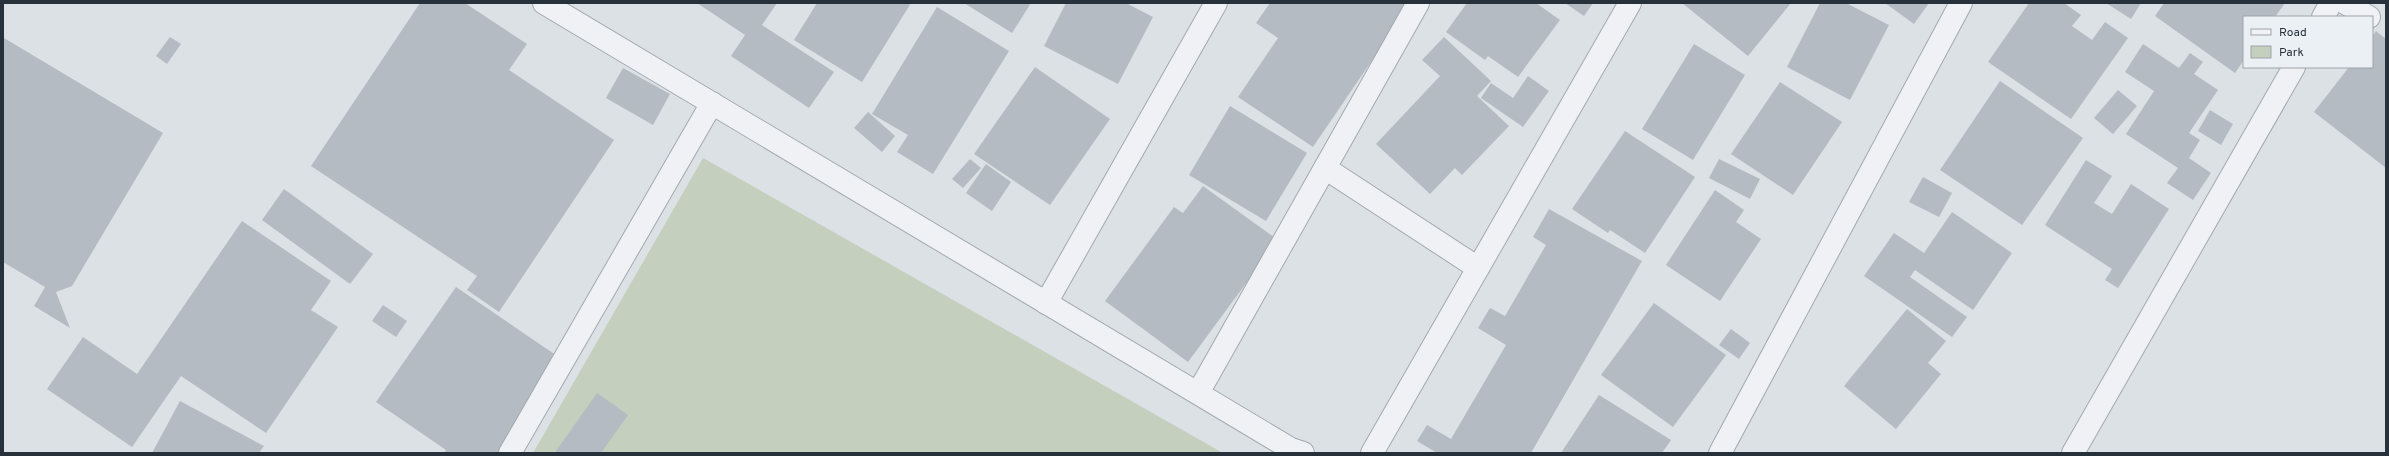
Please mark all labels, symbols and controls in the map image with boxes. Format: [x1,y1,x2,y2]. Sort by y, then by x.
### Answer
legend [2243,16,2373,68]
text: Road [2279,25,2307,41]
text: Park [2279,45,2304,61]

